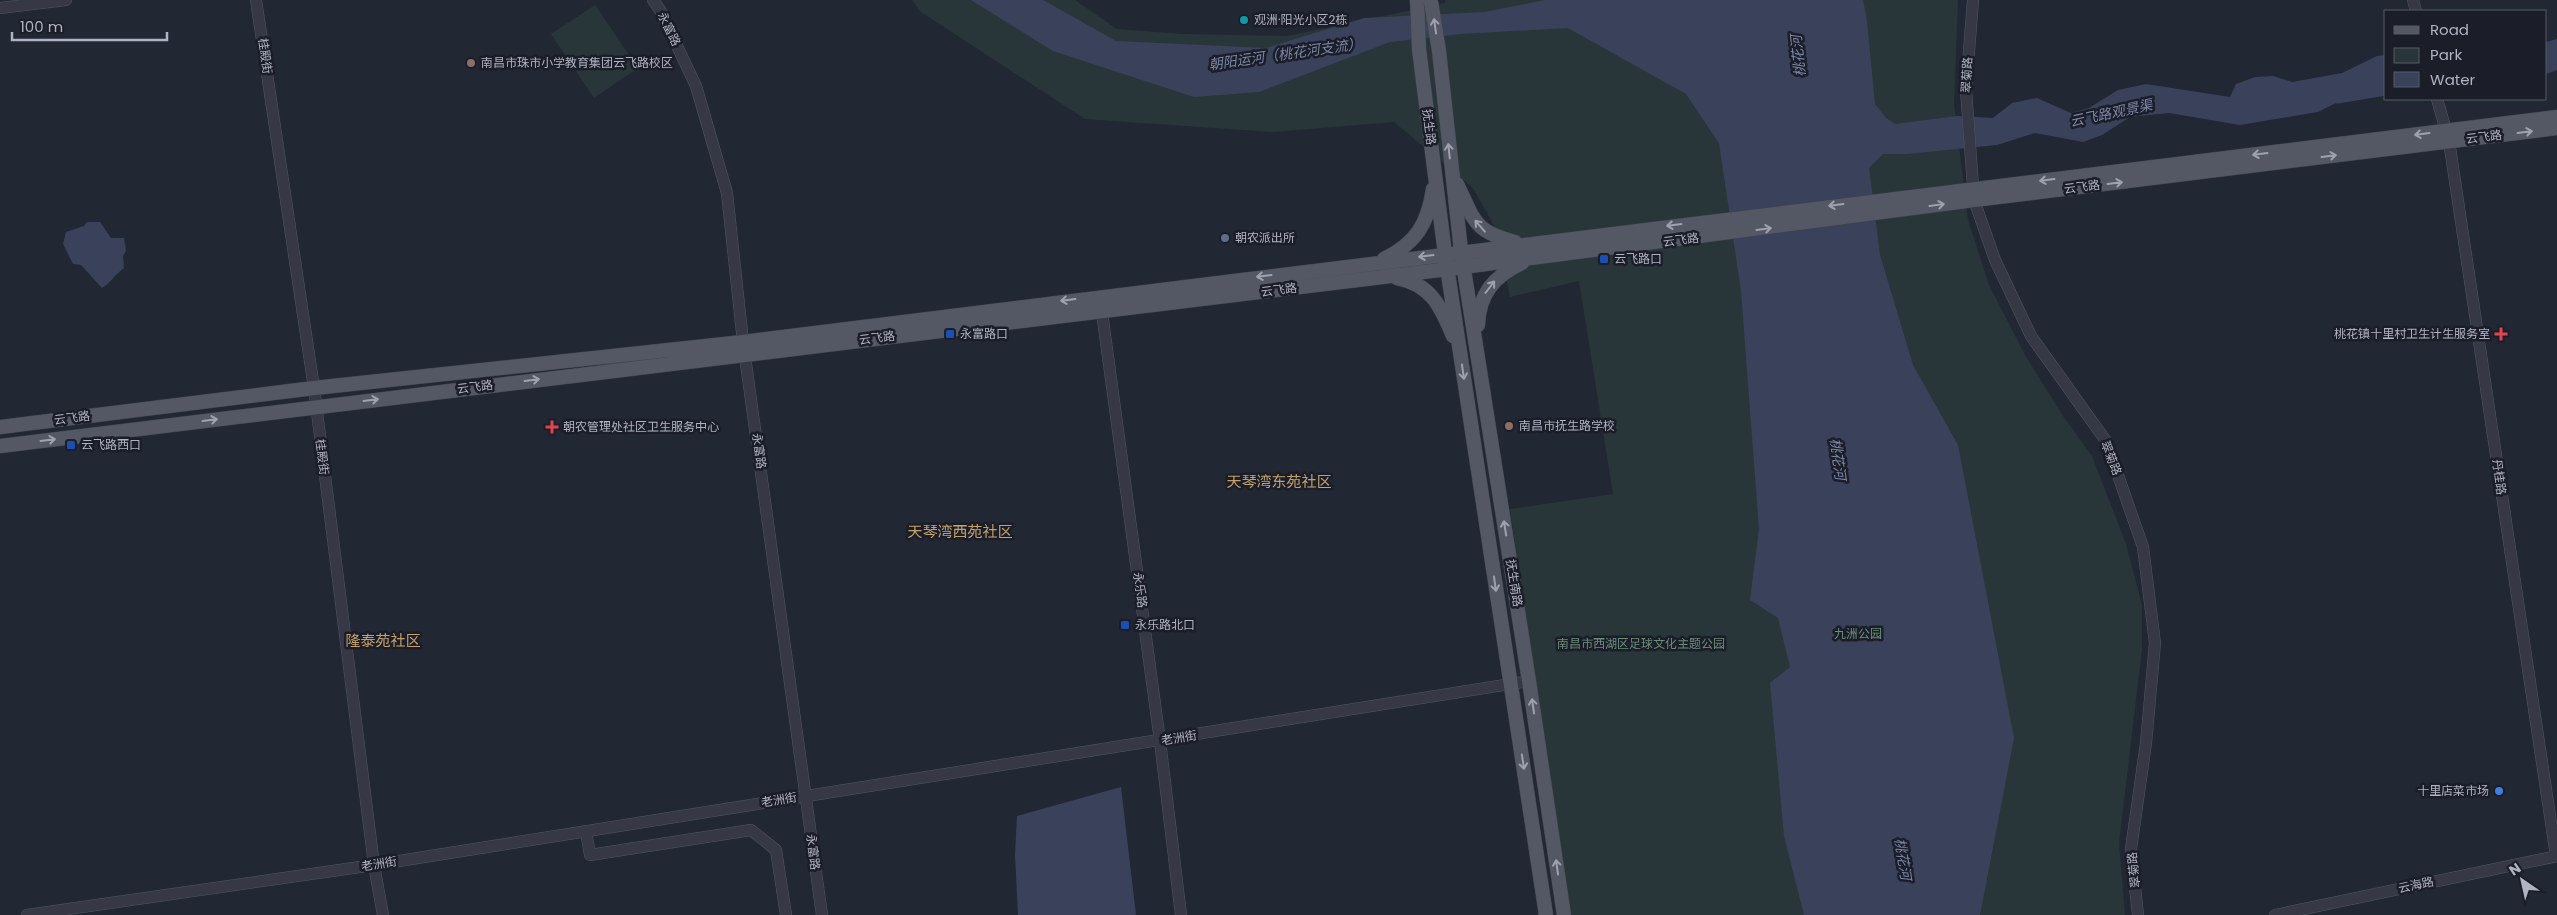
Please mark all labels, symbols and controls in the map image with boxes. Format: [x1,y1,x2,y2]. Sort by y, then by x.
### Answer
street label: 永富路 [654,9,685,49]
scale bar [12,10,168,42]
legend [2384,10,2547,100]
place label: 观洲·阳光小区2栋 [1254,11,1347,28]
marker: 观洲·阳光小区2栋 [1238,14,1250,26]
text: 100 m [20,16,63,37]
one-way arrow [1430,19,1440,35]
text: Road [2430,19,2469,40]
water label: 桃花河 [1786,31,1810,78]
water label: 朝阳运河（桃花河支流） [1207,33,1363,75]
street label: 桂殿街 [255,37,276,75]
text: Park [2430,44,2462,65]
place label: 南昌市珠市小学教育集团云飞路校区 [481,54,673,71]
marker: 南昌市珠市小学教育集团云飞路校区 [465,57,477,69]
street label: 翠菊路 [1957,57,1976,93]
text: Water [2430,69,2476,90]
water label: 云飞路观景渠 [2068,94,2156,132]
street label: 抚生路 [1419,108,1440,146]
street label: 云飞路 [2465,126,2503,147]
one-way arrow [2516,127,2532,137]
one-way arrow [2414,129,2430,139]
one-way arrow [1445,143,1454,159]
one-way arrow [2253,149,2269,159]
one-way arrow [2320,151,2336,161]
one-way arrow [2039,175,2055,185]
street label: 云飞路 [2063,176,2101,197]
one-way arrow [2107,177,2123,187]
one-way arrow [1828,200,1844,210]
one-way arrow [1928,200,1944,210]
one-way arrow [1474,219,1485,232]
one-way arrow [1666,221,1682,231]
one-way arrow [1755,224,1771,234]
place label: 朝农派出所 [1235,229,1295,246]
street label: 云飞路 [1662,229,1700,250]
marker: 朝农派出所 [1219,232,1231,244]
place label: 云飞路口 [1614,250,1662,267]
one-way arrow [1418,252,1434,262]
marker: 云飞路口 [1598,253,1610,265]
one-way arrow [1257,271,1273,281]
street label: 云飞路 [1260,279,1298,300]
one-way arrow [1485,281,1496,294]
one-way arrow [1061,295,1077,305]
place label: 永富路口 [960,325,1008,342]
place label: 桃花镇十里村卫生计生服务室 [2334,325,2490,342]
street label: 云飞路 [858,327,896,348]
marker: 桃花镇十里村卫生计生服务室 [2494,327,2508,341]
marker: 永富路口 [944,328,956,340]
one-way arrow [1458,363,1468,379]
one-way arrow [524,375,540,385]
street label: 云飞路 [456,376,494,397]
one-way arrow [363,395,379,405]
street label: 云飞路 [53,407,91,428]
one-way arrow [201,415,217,425]
place label: 南昌市抚生路学校 [1519,417,1615,434]
place label: 朝农管理处社区卫生服务中心 [563,418,719,435]
marker: 朝农管理处社区卫生服务中心 [545,420,559,434]
marker: 南昌市抚生路学校 [1503,420,1515,432]
street label: 永富路 [749,432,770,470]
one-way arrow [40,435,56,445]
place label: 云飞路西口 [81,436,141,453]
water label: 桃花河 [1825,437,1851,484]
street label: 桂殿街 [312,438,333,476]
street label: 翠菊路 [2097,438,2126,478]
marker: 云飞路西口 [65,439,77,451]
street label: 丹桂路 [2489,458,2510,496]
district label: 天琴湾东苑社区 [1226,471,1332,492]
district label: 天琴湾西苑社区 [907,521,1013,542]
one-way arrow [1500,521,1510,537]
street label: 抚生南路 [1502,558,1527,608]
street label: 永乐路 [1130,571,1151,609]
one-way arrow [1490,576,1500,592]
place label: 永乐路北口 [1135,616,1195,633]
marker: 永乐路北口 [1119,619,1131,631]
park label: 九洲公园 [1834,625,1882,642]
district label: 隆泰苑社区 [345,630,421,651]
park label: 南昌市西湖区足球文化主题公园 [1557,635,1725,652]
one-way arrow [1528,698,1538,714]
street label: 老洲街 [1160,726,1198,749]
one-way arrow [1518,754,1528,770]
place label: 十里店菜市场 [2417,782,2489,799]
marker: 十里店菜市场 [2493,785,2505,797]
street label: 老洲街 [760,788,798,811]
street label: 永富路 [803,833,824,871]
water label: 桃花河 [1890,837,1917,884]
street label: 翠菊路 [2123,851,2144,889]
street label: 老洲街 [360,852,398,875]
north arrow [2497,855,2547,905]
text: N [2505,858,2525,880]
one-way arrow [1551,859,1561,875]
street label: 云海路 [2397,872,2435,897]

